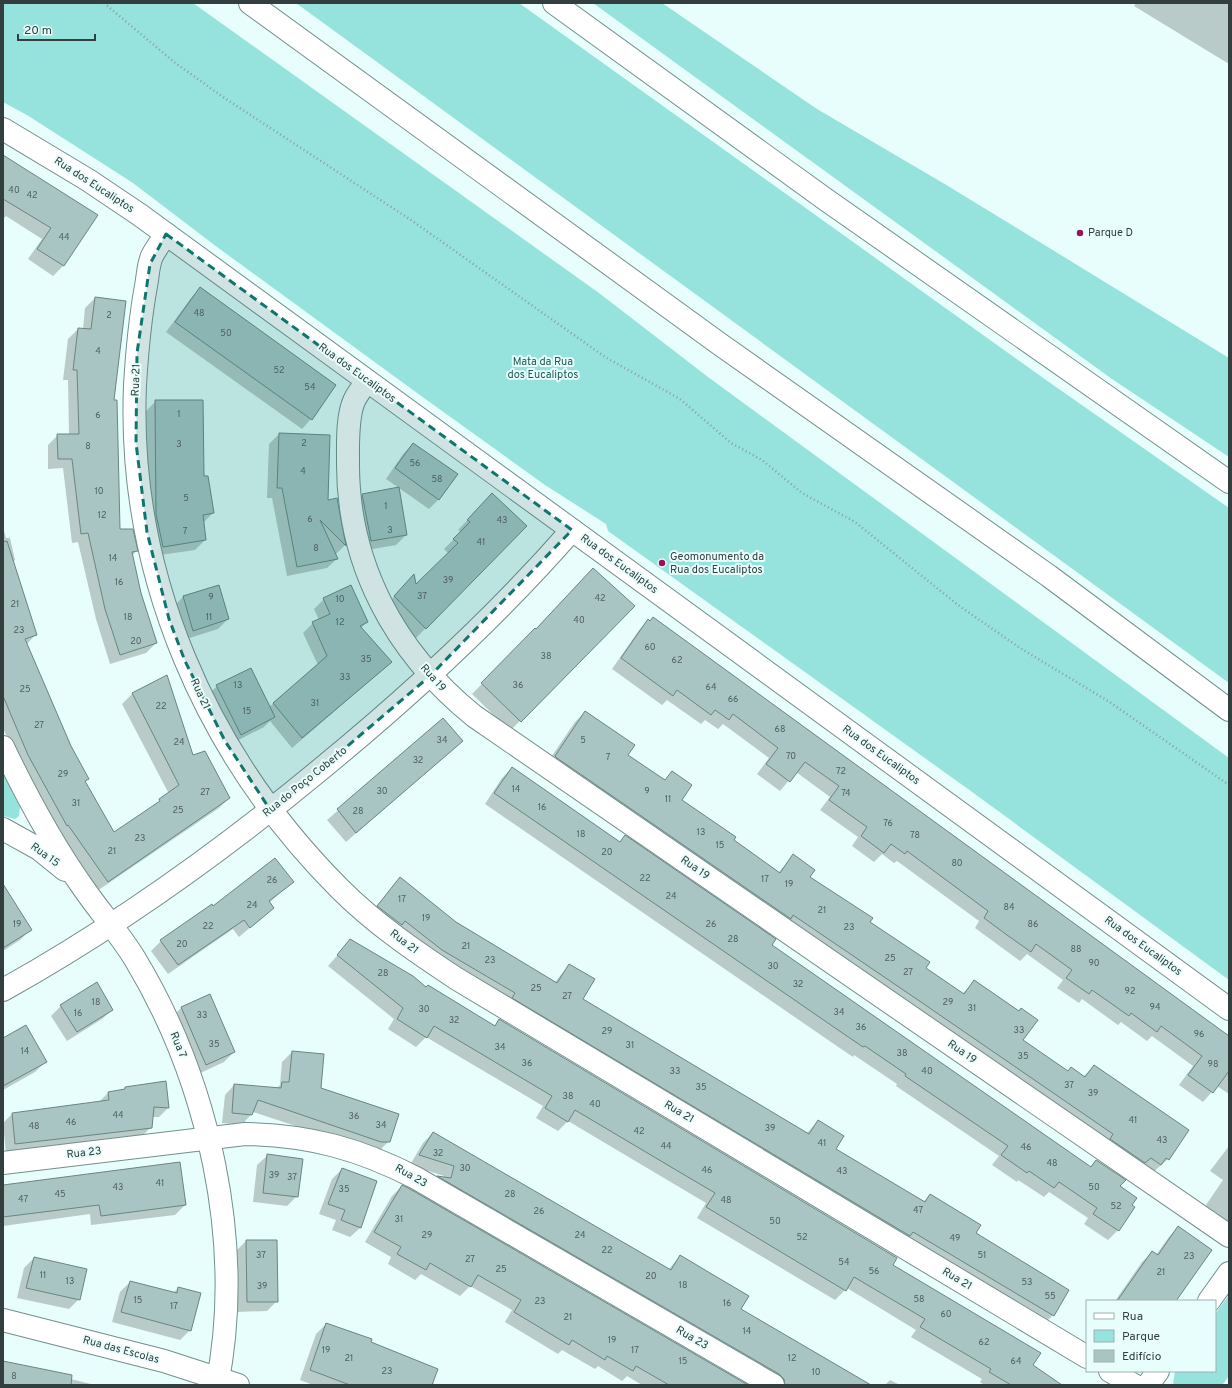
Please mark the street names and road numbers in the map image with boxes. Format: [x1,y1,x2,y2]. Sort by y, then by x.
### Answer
street label: Rua dos Eucaliptos [51,154,137,216]
street label: Rua dos Eucaliptos [315,340,399,406]
street label: Rua 21 [128,363,144,397]
street label: Rua dos Eucaliptos [577,531,661,597]
street label: Rua 19 [417,661,449,695]
street label: Rua 21 [187,676,213,712]
street label: Rua dos Eucaliptos [839,722,923,788]
street label: Rua do Poço Coberto [260,744,350,820]
street label: Rua 15 [28,840,62,870]
street label: Rua 19 [678,853,712,883]
street label: Rua dos Eucaliptos [1101,913,1185,979]
street label: Rua 21 [387,927,421,957]
street label: Rua 7 [166,1030,190,1060]
street label: Rua 19 [945,1037,979,1067]
street label: Rua 21 [661,1098,697,1126]
street label: Rua 23 [66,1144,102,1162]
street label: Rua 23 [392,1161,430,1191]
street label: Rua 21 [939,1265,975,1293]
street label: Rua 23 [673,1323,711,1353]
street label: Rua das Escolas [81,1333,161,1367]

